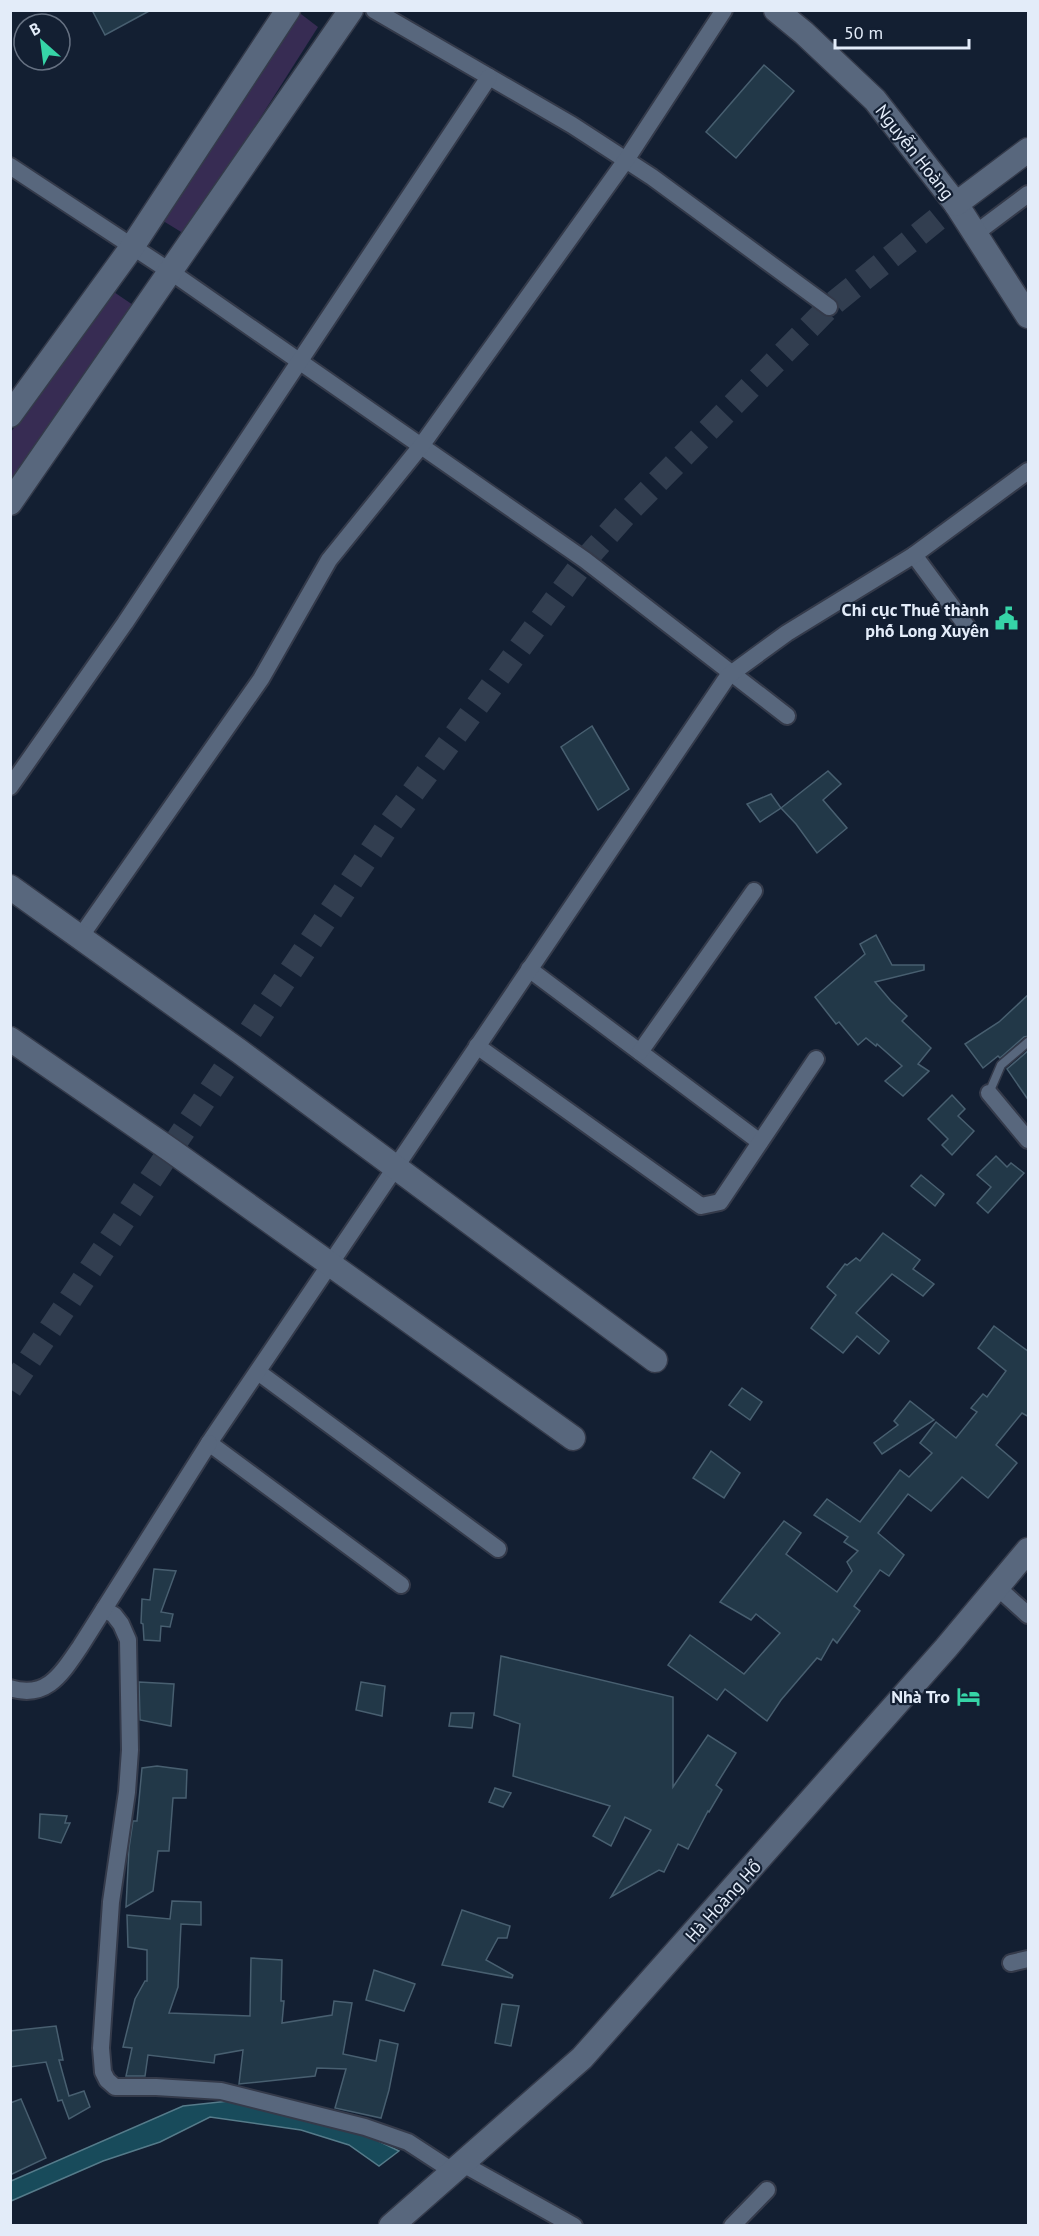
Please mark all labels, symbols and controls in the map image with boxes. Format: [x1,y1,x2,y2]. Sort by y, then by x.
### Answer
north arrow [12,12,72,72]
scale bar [835,12,968,50]
text: B [26,18,44,40]
text: 50 m [844,21,883,44]
street label: Nguyễn Hoàng [871,100,959,204]
place label: Chi cục Thuế thành phố Long Xuyên [842,598,989,642]
public building icon: Chi cục Thuế thành phố Long Xuyên [994,606,1020,632]
hotel icon: Nhà Tro [955,1683,981,1709]
place label: Nhà Tro [891,1685,950,1708]
street label: Hà Hoàng Hổ [680,1855,766,1947]

